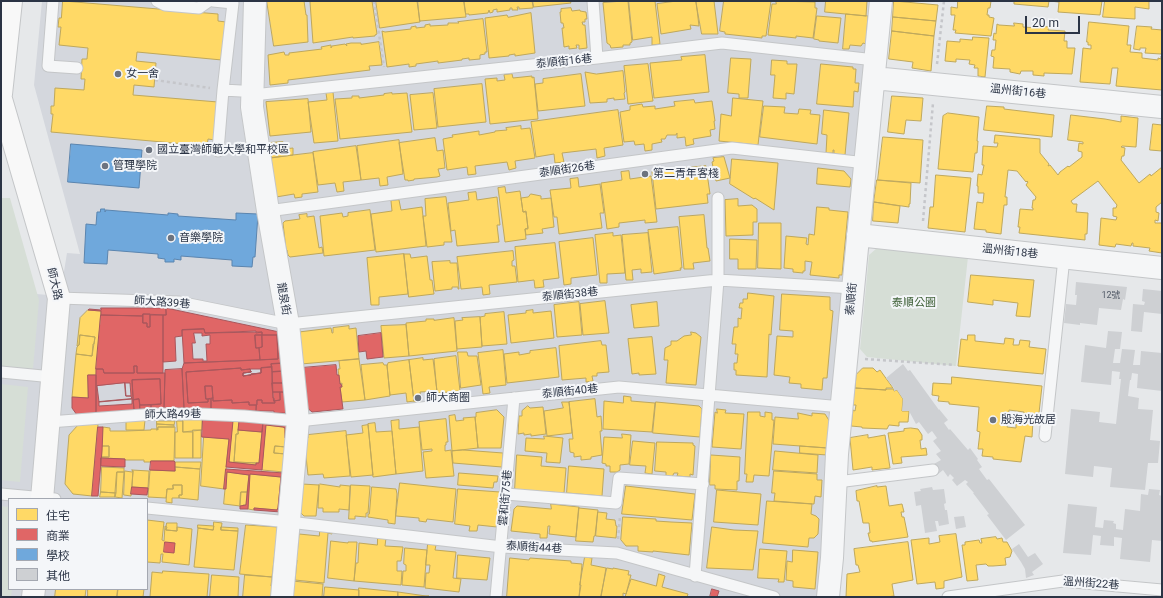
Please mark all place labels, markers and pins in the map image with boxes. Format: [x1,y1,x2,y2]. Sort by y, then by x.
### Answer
place label: 女一舍 [126,67,159,81]
marker: 女一舍 [113,69,123,79]
place label: 國立臺灣師範大學和平校區 [157,143,289,157]
marker: 國立臺灣師範大學和平校區 [144,145,154,155]
place label: 管理學院 [113,159,157,173]
marker: 管理學院 [100,161,110,171]
place label: 第二青年客棧 [653,167,719,181]
marker: 第二青年客棧 [640,169,650,179]
place label: 音樂學院 [179,231,223,245]
marker: 音樂學院 [166,233,176,243]
place label: 師大商圈 [426,391,470,405]
marker: 師大商圈 [413,393,423,403]
place label: 殷海光故居 [1001,413,1056,427]
marker: 殷海光故居 [988,415,998,425]

